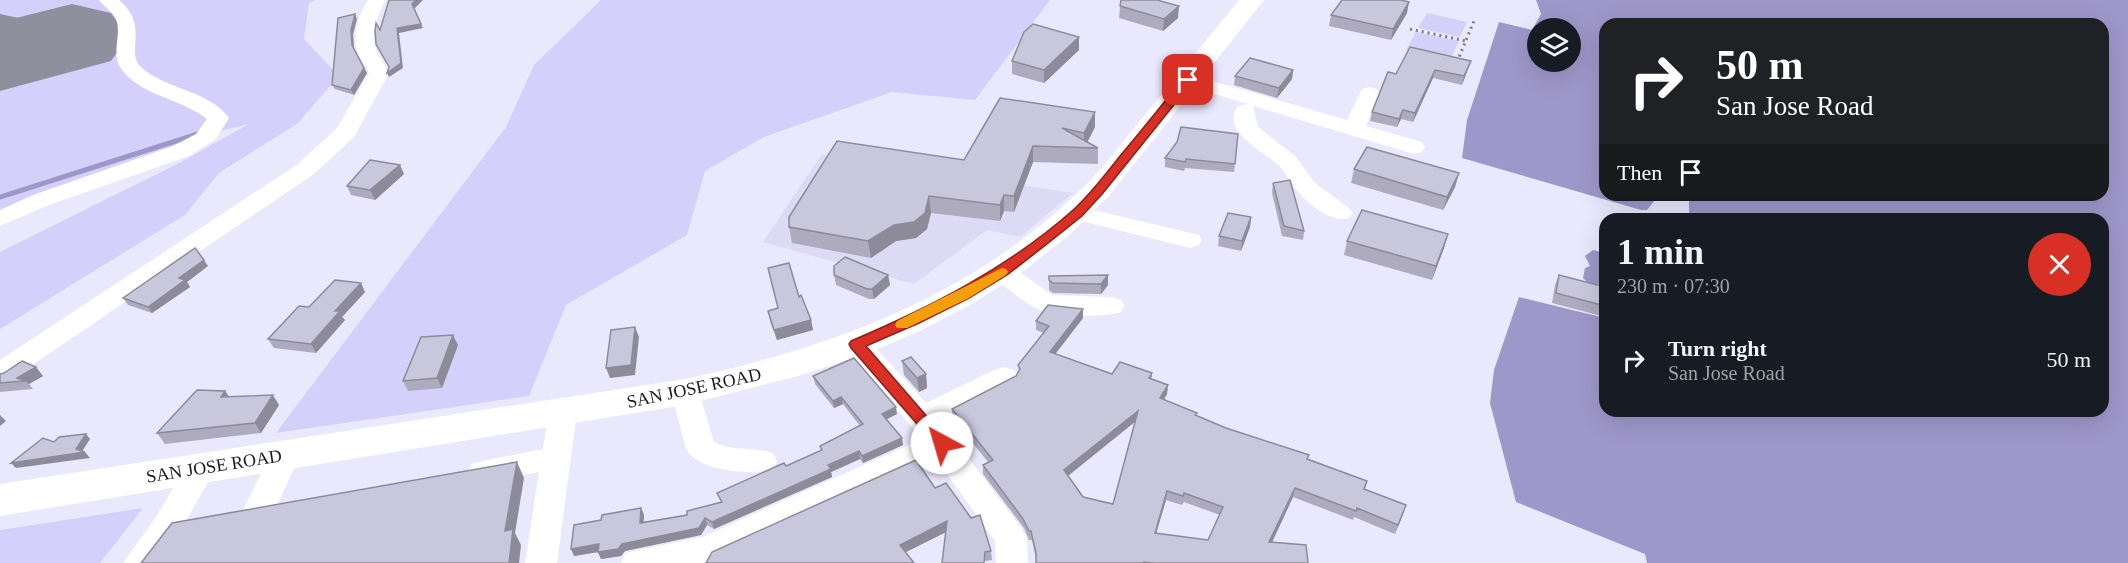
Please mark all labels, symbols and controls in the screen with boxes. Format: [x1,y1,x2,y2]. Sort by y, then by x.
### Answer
map controls [1527,18,1581,72]
button: layers [1527,18,1581,72]
icon: right [1617,42,1695,120]
text: 50 m [1716,42,1804,88]
pin [1162,54,1213,105]
icon: arrive [1171,63,1204,96]
text: San Jose Road [1716,91,1874,121]
icon: arrive [1674,156,1707,189]
text: Then [1617,160,1662,185]
text: 1 min [1617,232,1704,272]
button: close [2028,233,2091,296]
text: 230 m · 07:30 [1617,275,1730,297]
text: Turn right [1668,336,1767,361]
icon: right [1617,344,1650,377]
text: 50 m [2046,347,2091,372]
text: San Jose Road [1668,362,1785,384]
street label: SAN JOSE ROAD [625,364,763,412]
position arrow [910,411,974,475]
street label: SAN JOSE ROAD [145,445,283,487]

